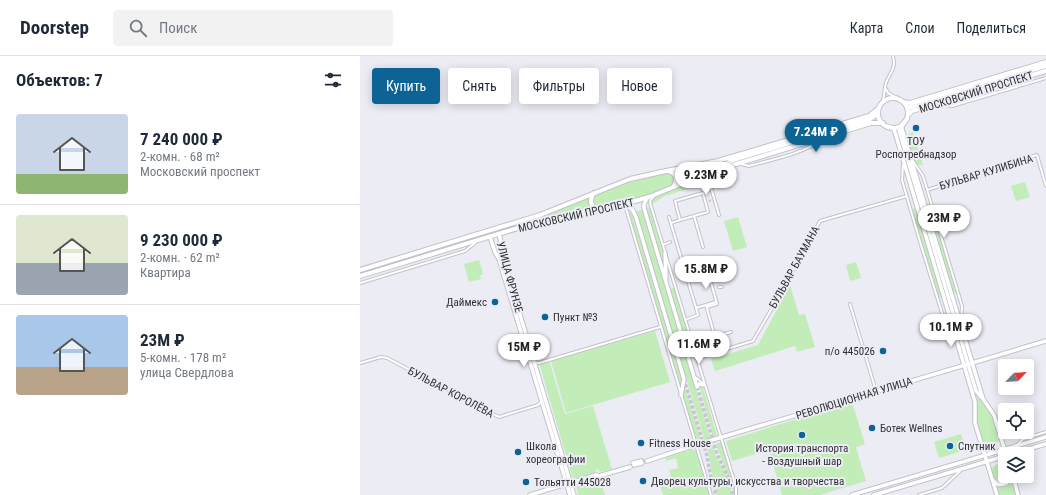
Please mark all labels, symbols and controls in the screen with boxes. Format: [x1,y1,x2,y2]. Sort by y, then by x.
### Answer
search box [113,10,393,46]
text: Doorstep [20,16,89,39]
icon: search [127,17,149,39]
text: Поиск [159,19,198,37]
text: Карта [850,20,883,36]
text: Слои [905,20,935,36]
text: Поделиться [957,20,1026,36]
chip: Купить [372,68,440,104]
chip: Снять [448,68,511,104]
chip: Фильтры [519,68,599,104]
chip: Новое [607,68,672,104]
icon: filters [322,69,344,91]
street label: МОСКОВСКИЙ ПРОСПЕКТ [918,69,1035,116]
text: Объектов: 7 [16,70,103,90]
pin: 7.24M ₽ [779,119,853,153]
marker: ТОУ Роспотребнадзор [911,123,921,133]
text: 7.24M ₽ [794,124,838,139]
text: 7 240 000 ₽ [140,129,223,149]
icon: home [48,130,96,178]
place label: ТОУ Роспотребнадзор [876,135,956,161]
text: 2-комн. · 68 m² [140,149,220,164]
street label: БУЛЬВАР КУЛИБИНА [938,152,1035,193]
pin: 9.23M ₽ [669,162,743,196]
text: Московский проспект [140,164,260,179]
text: 9.23M ₽ [684,167,728,182]
street label: МОСКОВСКИЙ ПРОСПЕКТ [517,196,635,235]
pin: 23M ₽ [916,205,972,239]
text: 23M ₽ [927,210,961,225]
street label: БУЛЬВАР БАУМАНА [766,223,823,311]
text: 9 230 000 ₽ [140,230,223,250]
icon: home [48,231,96,279]
street label: УЛИЦА ФРУНЗЕ [494,240,525,315]
text: 2-комн. · 62 m² [140,250,220,265]
pin: 15.8M ₽ [669,256,743,290]
text: 15.8M ₽ [684,261,728,276]
text: Квартира [140,265,191,280]
place label: Даймекс [446,296,487,309]
marker: Даймекс [490,297,500,307]
place label: Пункт №3 [553,311,598,324]
marker: Пункт №3 [540,312,550,322]
pin: 10.1M ₽ [914,314,988,348]
text: 10.1M ₽ [929,319,973,334]
text: 23M ₽ [140,330,185,350]
icon: home [48,331,96,379]
pin: 11.6M ₽ [662,331,736,365]
pin: 15M ₽ [496,334,552,368]
text: 11.6M ₽ [677,336,721,351]
text: 15M ₽ [507,339,541,354]
place label: п/о 445026 [825,345,875,358]
marker: п/о 445026 [878,346,888,356]
text: 5-комн. · 178 m² [140,350,226,365]
north arrow [998,359,1034,395]
map controls [998,359,1034,483]
street label: БУЛЬВАР КОРОЛЁВА [406,364,496,421]
text: улица Свердлова [140,365,234,380]
street label: РЕВОЛЮЦИОННАЯ УЛИЦА [794,374,915,422]
button: locate [998,403,1034,439]
place label: Ботек Wellnes [880,422,943,435]
marker: Ботек Wellnes [867,423,877,433]
marker: История транспорта - Воздушный шар [797,430,807,440]
place label: Fitness House [649,437,711,450]
marker: Fitness House [636,438,646,448]
place label: Школа хореографии [526,440,585,466]
place label: Спутник [958,440,996,453]
marker: Спутник [945,441,955,451]
place label: История транспорта - Воздушный шар [756,442,848,468]
marker: Школа хореографии [513,447,523,457]
button: layers [998,447,1034,483]
place label: Дворец культуры, искусства и творчества [651,475,844,488]
place label: Тольятти 445028 [534,476,611,489]
marker: Дворец культуры, искусства и творчества [638,476,648,486]
marker: Тольятти 445028 [521,477,531,487]

